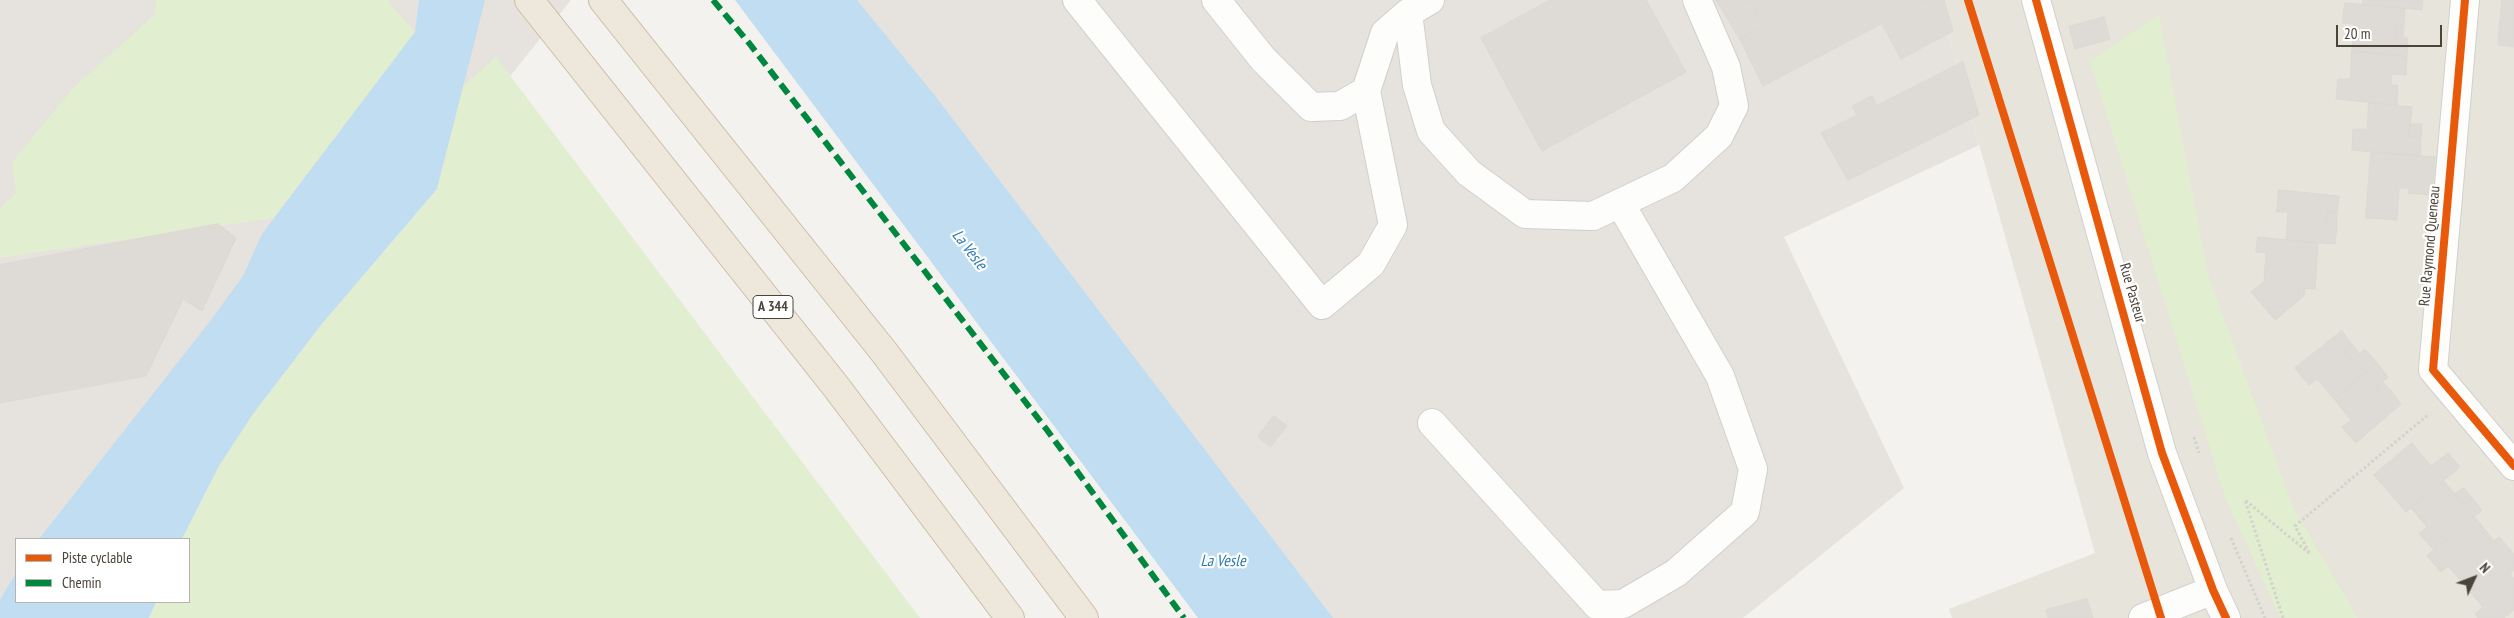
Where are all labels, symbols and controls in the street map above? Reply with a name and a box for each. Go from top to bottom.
scale bar [2339,15,2445,47]
text: 20 m [2344,24,2370,43]
street label: Rue Raymond Queneau [2416,185,2444,307]
water label: La Vesle [948,226,990,274]
street label: Rue Pasteur [2115,261,2149,325]
road number: A 344 [753,296,793,318]
legend [15,538,190,603]
text: Piste cyclable [62,548,132,567]
water label: La Vesle [1200,551,1246,571]
north arrow [2449,553,2499,603]
text: N [2476,559,2494,577]
text: Chemin [62,573,101,592]

